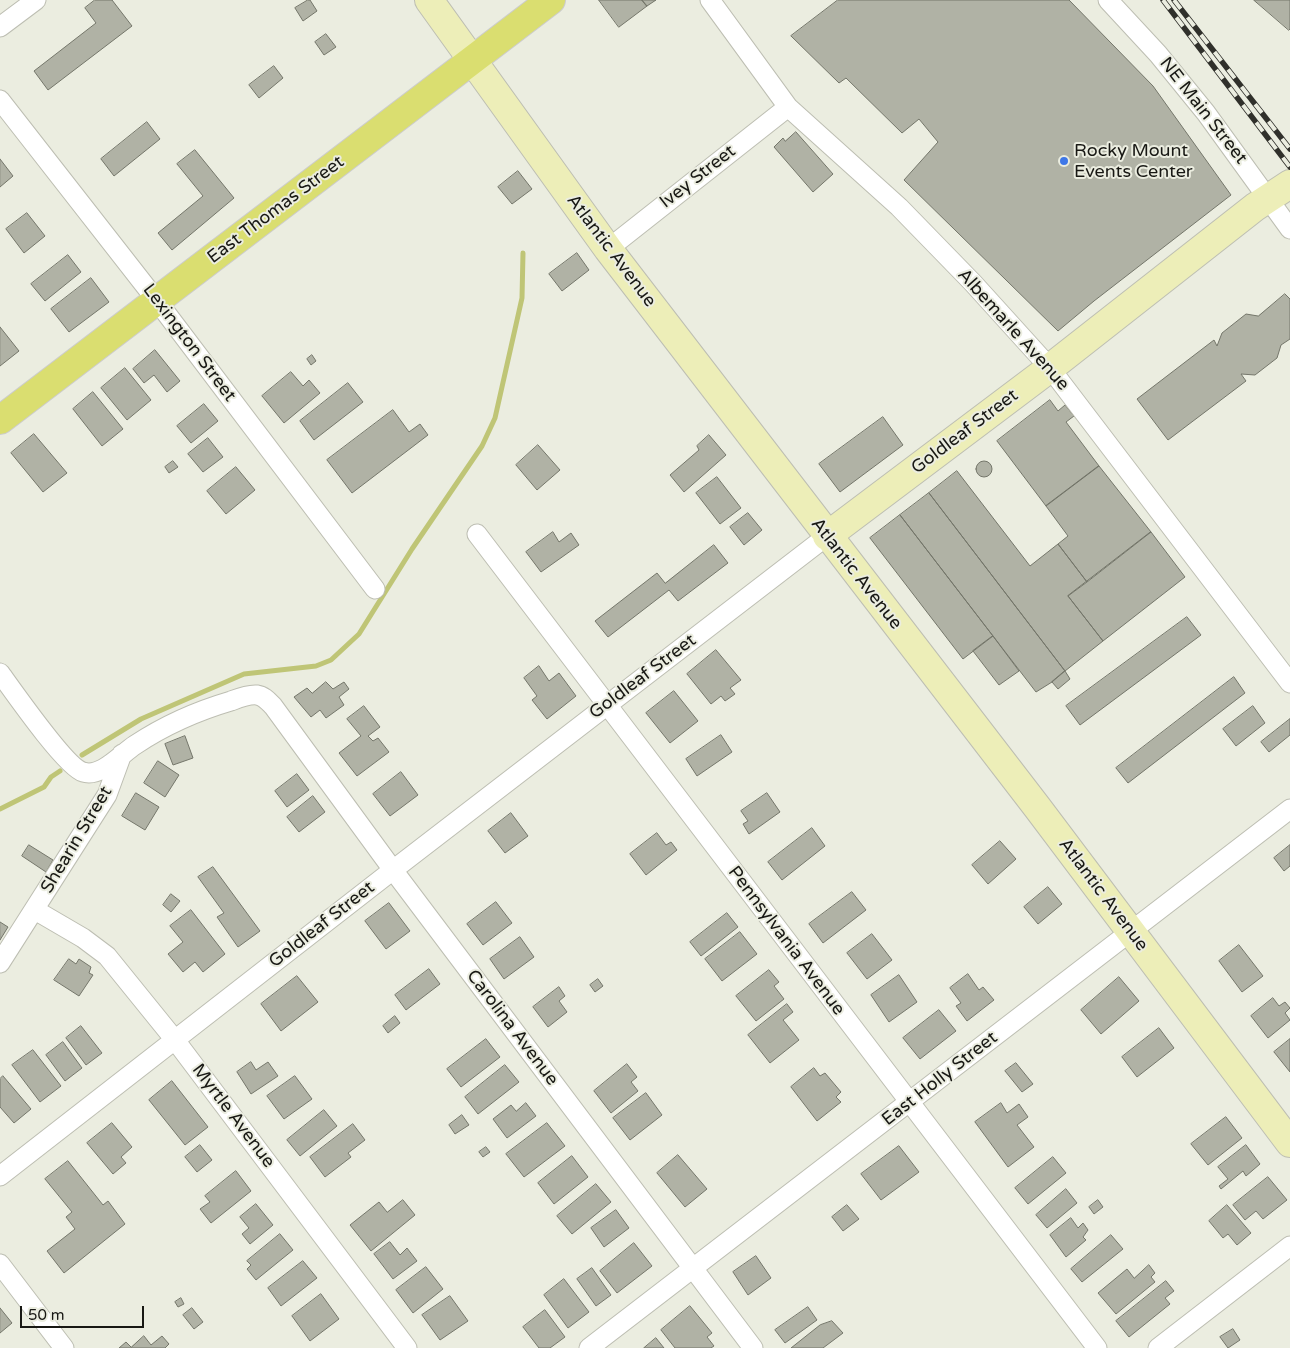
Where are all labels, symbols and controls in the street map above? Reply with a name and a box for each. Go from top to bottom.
street label: NE Main Street [1155,53,1251,169]
place label: Rocky Mount Events Center [1074,140,1193,182]
street label: Ivey Street [656,141,740,213]
street label: East Thomas Street [203,151,349,269]
marker: Rocky Mount Events Center [1058,155,1070,167]
street label: Atlantic Avenue [562,190,660,312]
street label: Albemarle Avenue [953,265,1073,395]
street label: Lexington Street [138,280,240,406]
street label: Goldleaf Street [907,385,1023,479]
street label: Atlantic Avenue [806,514,906,634]
street label: Goldleaf Street [585,630,701,724]
street label: Shearin Street [37,783,117,897]
street label: Atlantic Avenue [1054,834,1152,956]
street label: Pennsylvania Avenue [723,862,849,1020]
street label: Goldleaf Street [265,877,379,973]
street label: Carolina Avenue [461,966,563,1090]
street label: East Holly Street [878,1027,1002,1131]
street label: Myrtle Avenue [187,1060,279,1172]
scale bar [22,1296,146,1328]
text: 50 m [28,1306,65,1324]

